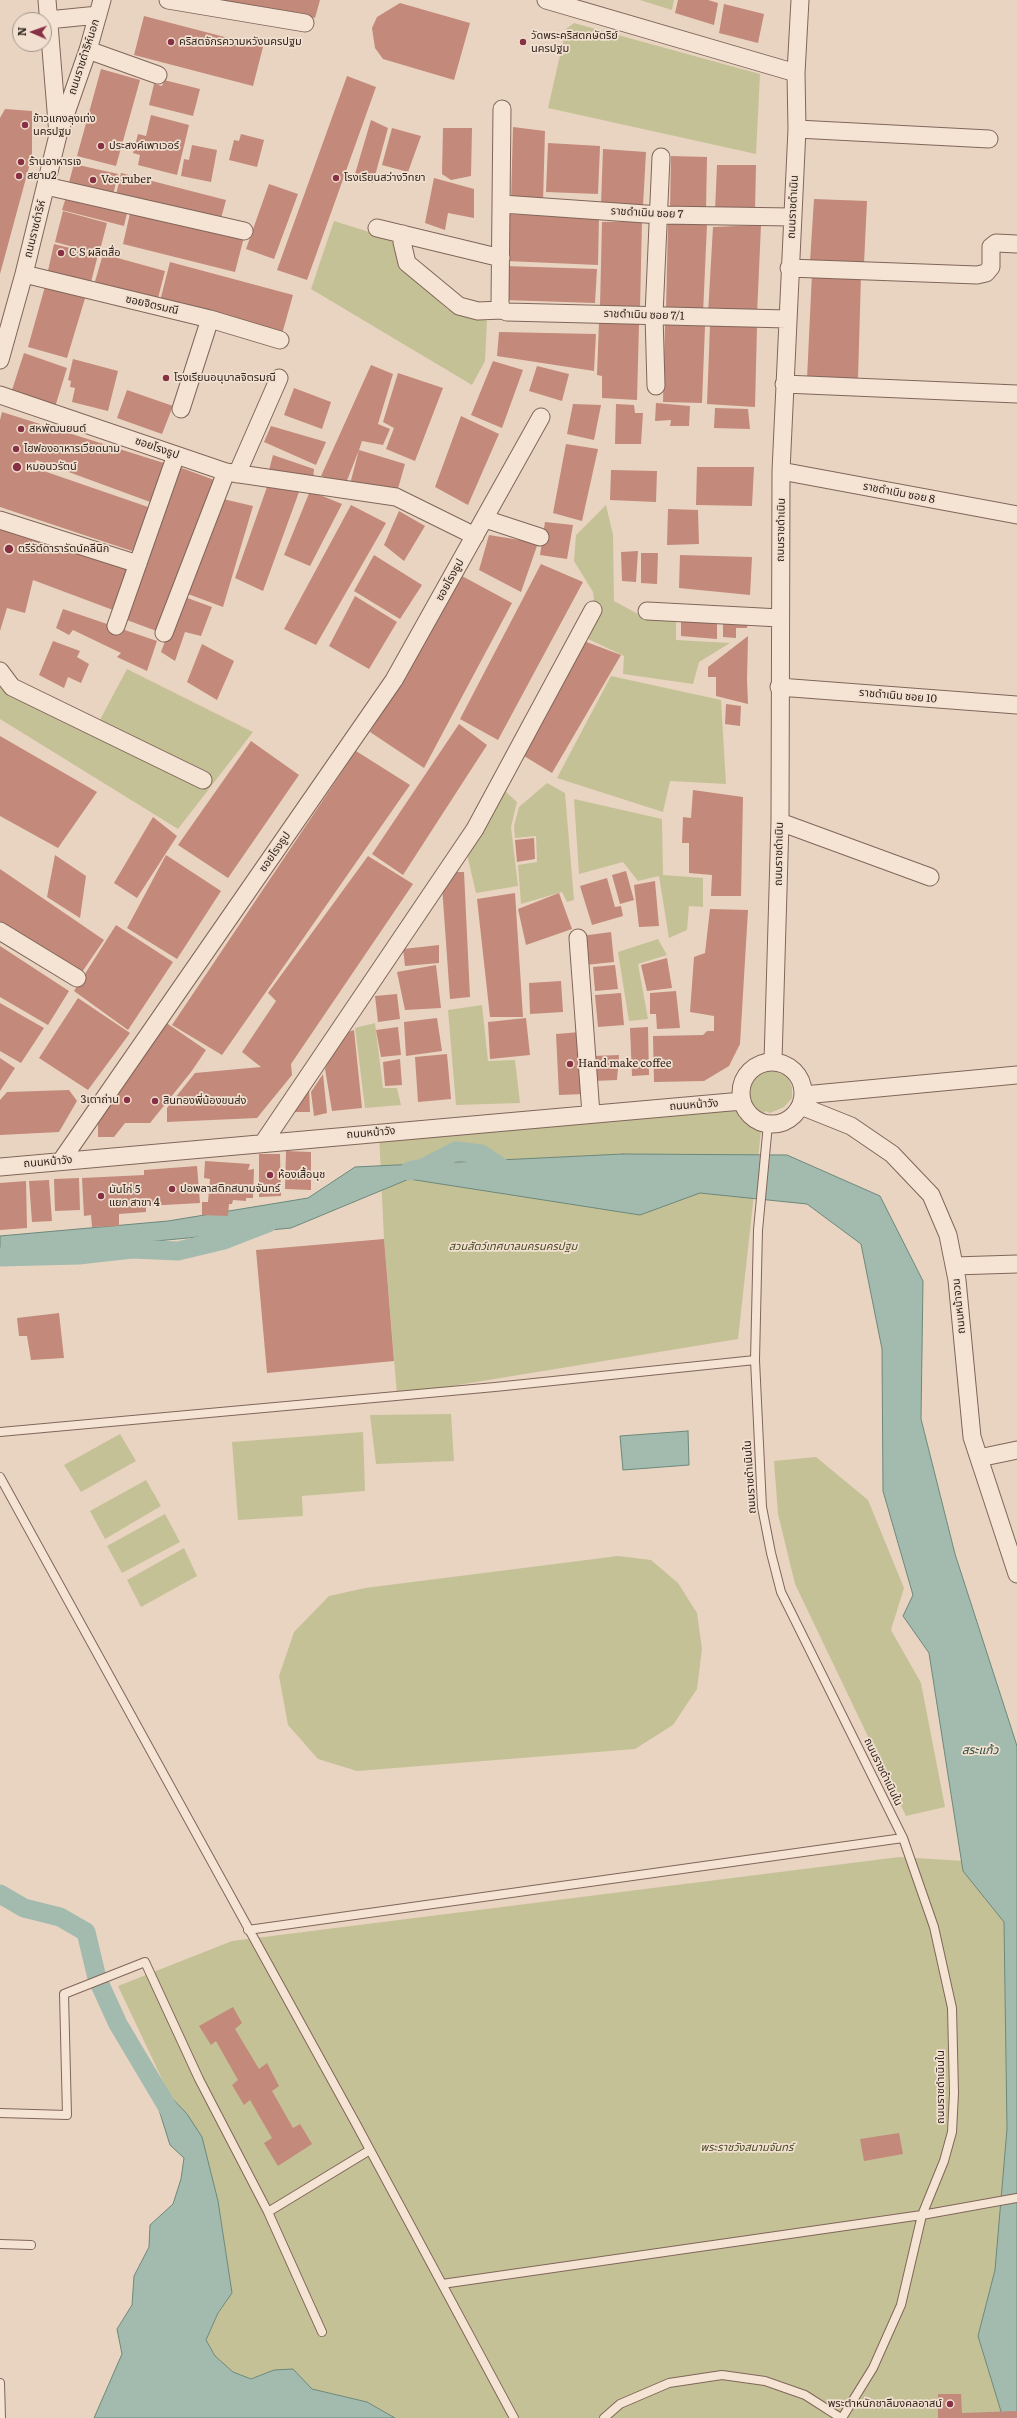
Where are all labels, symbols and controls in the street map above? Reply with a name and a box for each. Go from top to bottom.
north arrow [12,12,52,52]
street label: ถนนราชดำริห์นอก [66,18,102,96]
text: N [13,27,29,37]
place label: วัดพระคริสตกษัตริย์ นครปฐม [531,29,618,55]
place label: คริสตจักรความหวังนครปฐม [179,35,302,49]
marker: คริสตจักรความหวังนครปฐม [166,37,176,47]
marker: วัดพระคริสตกษัตริย์ นครปฐม [518,37,528,47]
place label: ข้าวแกงลุงเท่ง นครปฐม [33,112,96,138]
marker: ข้าวแกงลุงเท่ง นครปฐม [20,120,30,130]
place label: ประสงค์เพาเวอร์ [109,139,179,153]
marker: ประสงค์เพาเวอร์ [96,141,106,151]
place label: ร้านอาหารเจ [29,155,81,169]
marker: ร้านอาหารเจ [16,157,26,167]
place label: สยาม2 [27,169,57,183]
marker: สยาม2 [14,171,24,181]
place label: โรงเรียนสว่างวิทยา [344,171,426,185]
place label: Vee ruber [101,173,151,187]
marker: โรงเรียนสว่างวิทยา [331,173,341,183]
marker: Vee ruber [88,175,98,185]
street label: ถนนราชดำเนิน [785,175,801,239]
street label: ถนนราชดำริห์ [21,199,49,259]
street label: ราชดำเนิน ซอย 7 [610,205,684,221]
place label: C S ผลิตสื่อ [69,246,121,260]
marker: C S ผลิตสื่อ [56,248,66,258]
street label: ซอยจิตรมณี [124,293,180,317]
street label: ราชดำเนิน ซอย 7/1 [603,307,685,323]
place label: โรงเรียนอนุบาลจิตรมณี [174,371,276,385]
marker: โรงเรียนอนุบาลจิตรมณี [161,373,171,383]
place label: สหพัฒนยนต์ [29,422,86,436]
marker: สหพัฒนยนต์ [16,424,26,434]
street label: ซอยโรงธูป [133,434,181,462]
place label: ไฮฟองอาหารเวียดนาม [24,442,120,456]
marker: ไฮฟองอาหารเวียดนาม [11,444,21,454]
place label: หมอนวรัตน์ [26,460,77,474]
marker: หมอนวรัตน์ [11,461,23,473]
street label: ราชดำเนิน ซอย 8 [862,480,936,506]
street label: ถนนราชดำเนิน [774,498,788,562]
place label: ตรีรัต์ดารารัตน์คลีนิก [18,542,109,556]
marker: ตรีรัต์ดารารัตน์คลีนิก [3,543,15,555]
street label: ซอยโรงธูป [433,557,467,603]
street label: ราชดำเนิน ซอย 10 [859,686,937,706]
street label: ถนนราชดำเนิน [772,822,786,886]
street label: ซอยโรงธูป [256,829,294,875]
place label: Hand make coffee [578,1057,671,1071]
marker: Hand make coffee [565,1059,575,1069]
place label: 3เตาถ่าน [81,1093,119,1107]
place label: สินทองพี่น้องขนส่ง [163,1094,247,1108]
marker: 3เตาถ่าน [122,1095,132,1105]
marker: สินทองพี่น้องขนส่ง [150,1096,160,1106]
street label: ถนนหน้าวัง [669,1097,719,1113]
street label: ถนนหน้าวัง [346,1124,396,1142]
street label: ถนนหน้าวัง [23,1153,73,1171]
place label: ห้องเสื้อนุช [278,1168,325,1182]
marker: ห้องเสื้อนุช [265,1170,275,1180]
place label: ปอพลาสติกสนามจันทร์ [180,1182,280,1196]
place label: มันไก่ 5 แยก สาขา 4 [109,1183,160,1209]
marker: ปอพลาสติกสนามจันทร์ [167,1184,177,1194]
marker: มันไก่ 5 แยก สาขา 4 [96,1191,106,1201]
park label: สวนสัตว์เทศบาลนครนครปฐม [449,1240,577,1254]
street label: ถนนหน้าจวน [950,1278,968,1334]
street label: ถนนราชดำเนินใน [741,1440,759,1514]
street label: ถนนราชดำเนินใน [861,1736,905,1808]
water label: สระแก้ว [962,1743,998,1757]
street label: ถนนราชดำเนินใน [934,2050,948,2124]
park label: พระราชวังสนามจันทร์ [701,2141,793,2155]
place label: พระตำหนักชาลีมงคลอาสน์ [828,2397,942,2411]
marker: พระตำหนักชาลีมงคลอาสน์ [945,2399,955,2409]

